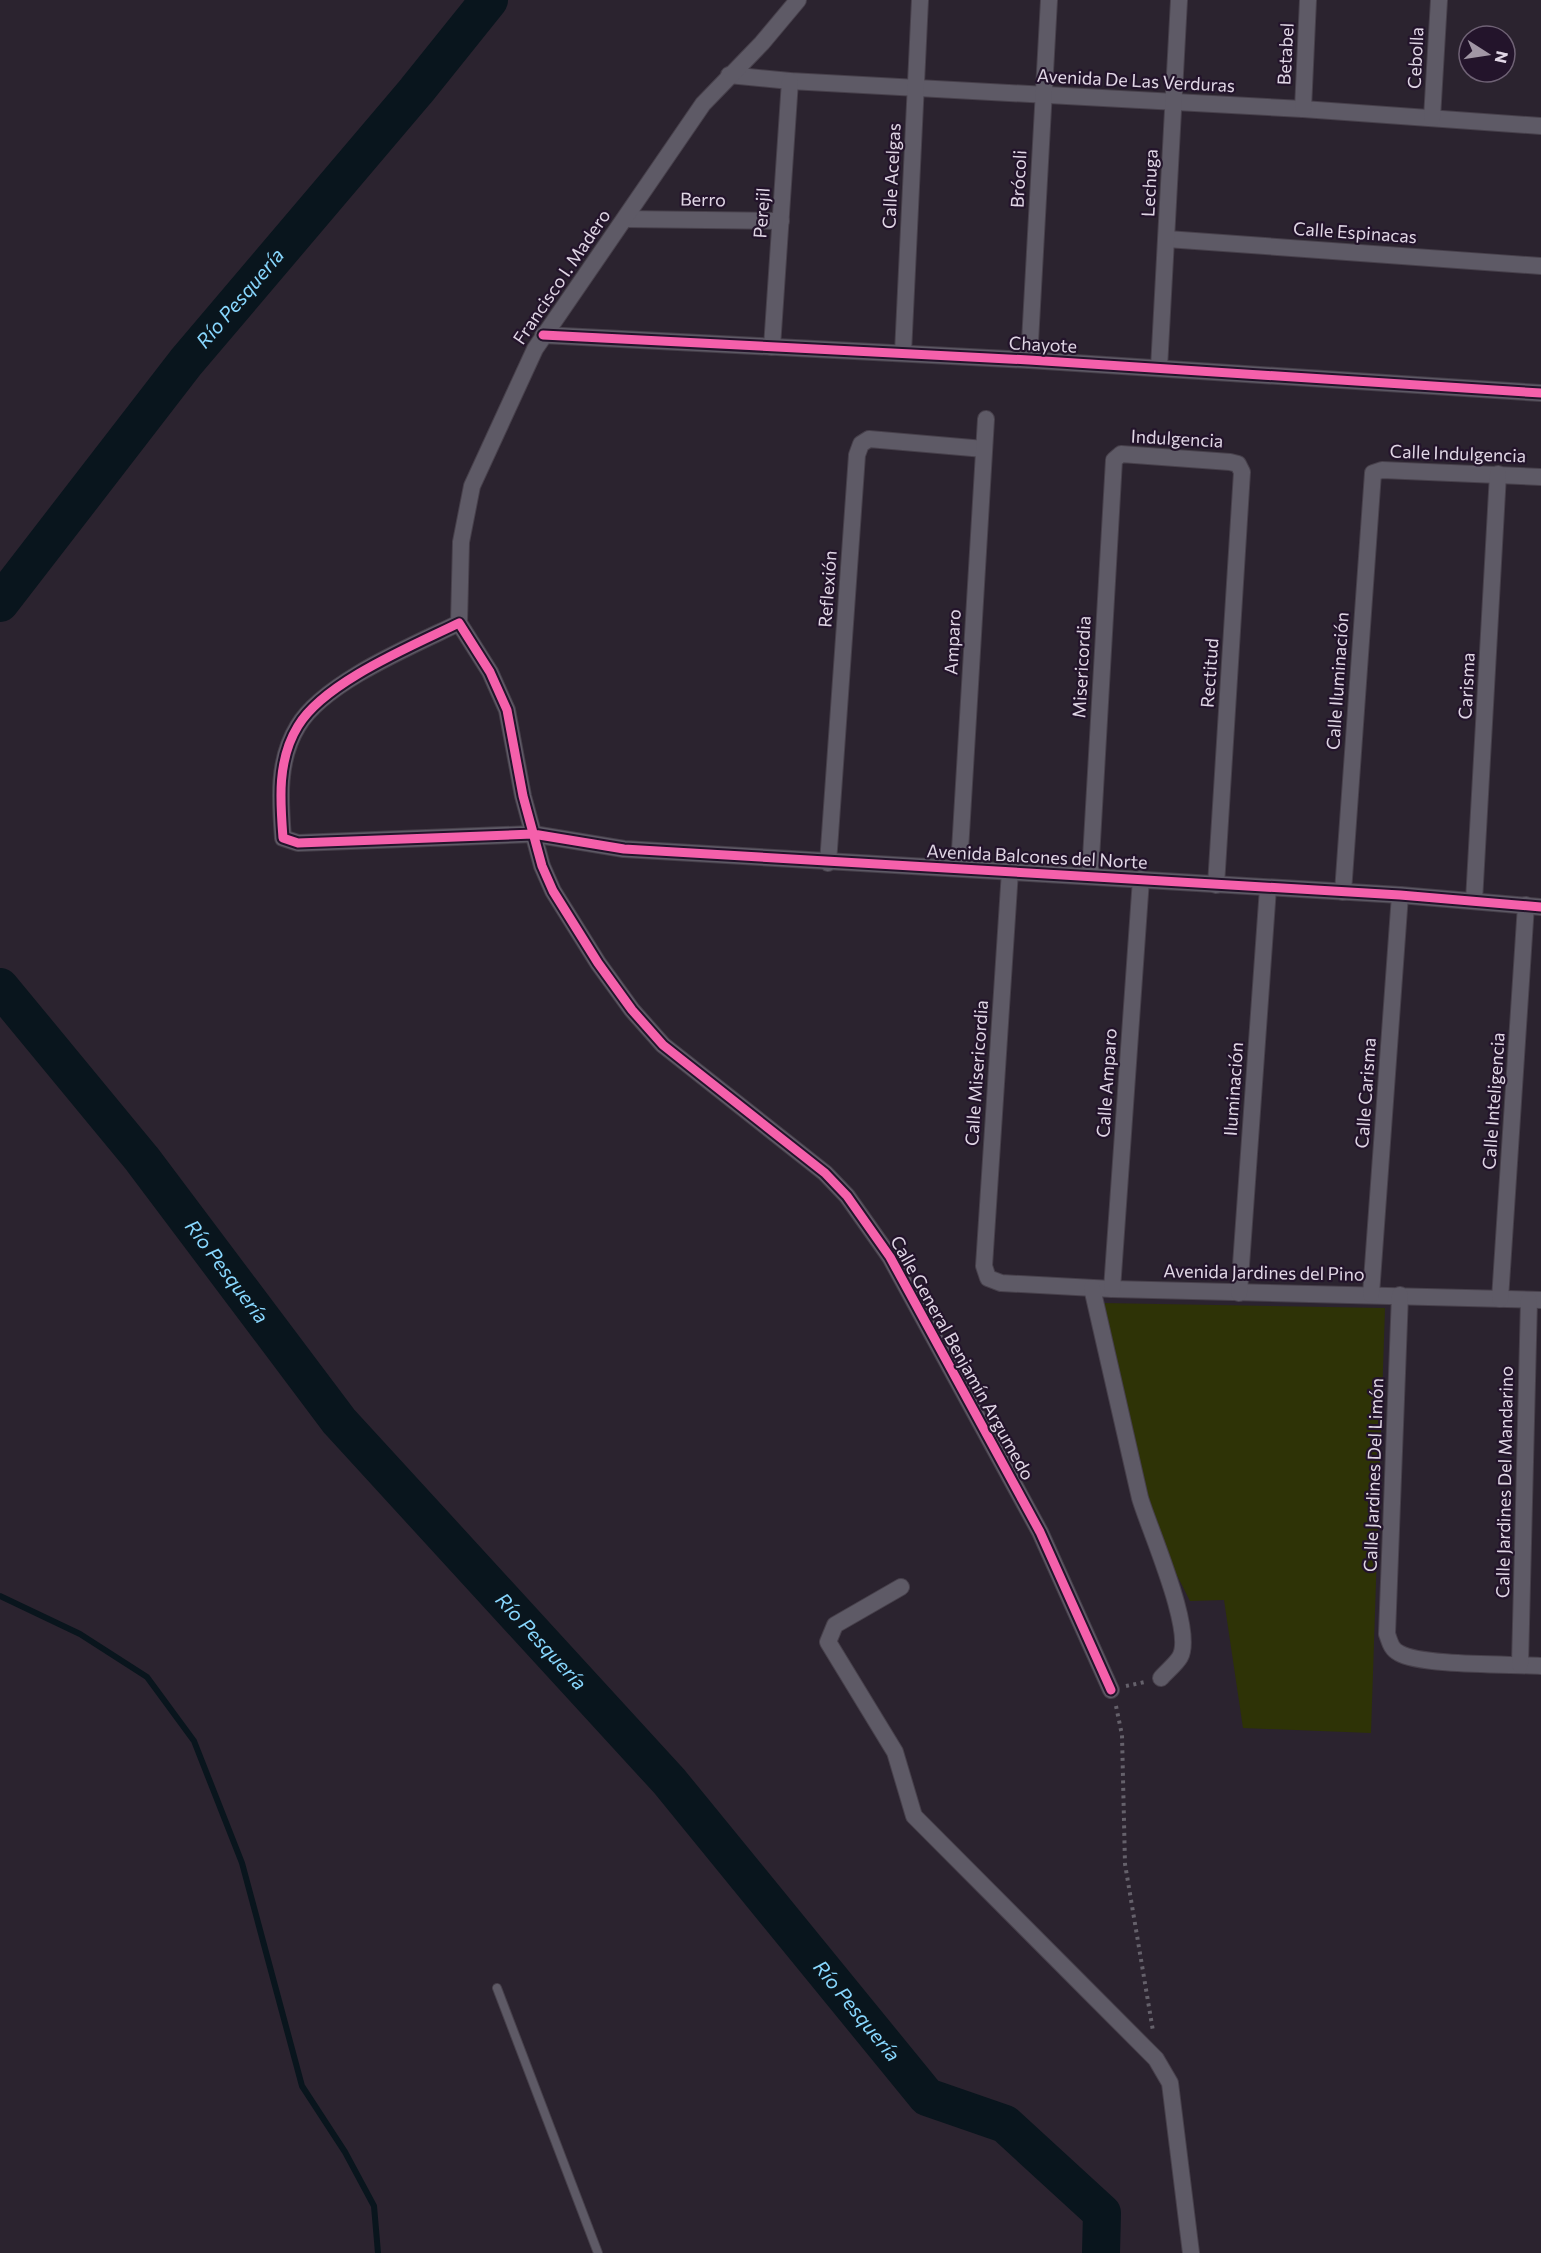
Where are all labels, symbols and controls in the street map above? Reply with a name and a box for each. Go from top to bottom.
street label: Betabel [1272,22,1298,86]
north arrow [1457,24,1517,84]
street label: Cebolla [1402,27,1428,89]
text: N [1492,49,1513,65]
street label: Avenida De Las Verduras [1036,64,1236,96]
street label: Calle Acelgas [877,122,905,229]
street label: Lechuga [1136,148,1162,218]
street label: Brócoli [1005,149,1031,209]
street label: Perejil [748,187,774,239]
street label: Berro [680,188,726,210]
street label: Francisco I. Madero [508,205,615,348]
street label: Calle Espinacas [1292,217,1418,247]
water label: Río Pesquería [190,243,288,352]
street label: Chayote [1008,331,1078,357]
street label: Indulgencia [1130,425,1224,451]
street label: Calle Indulgencia [1389,440,1527,466]
street label: Reflexión [813,550,841,628]
street label: Amparo [939,609,965,675]
street label: Calle Iluminación [1321,611,1353,751]
street label: Misericordia [1067,615,1095,719]
street label: Rectitud [1196,637,1222,708]
street label: Carisma [1453,652,1479,720]
street label: Avenida Balcones del Norte [926,839,1148,873]
street label: Calle Misericordia [960,999,992,1147]
street label: Calle Amparo [1091,1027,1121,1138]
street label: Calle Inteligencia [1477,1032,1509,1170]
street label: Calle Carisma [1350,1037,1380,1149]
street label: Iluminación [1219,1041,1247,1137]
water label: Río Pesquería [181,1215,274,1328]
street label: Calle General Benjamín Argumedo [886,1231,1039,1484]
street label: Avenida Jardines del Pino [1163,1259,1365,1285]
street label: Calle Jardines Del Mandarino [1491,1366,1517,1598]
street label: Calle Jardines Del Limón [1359,1377,1387,1572]
water label: Río Pesquería [491,1587,592,1694]
water label: Río Pesquería [809,1955,906,2066]

